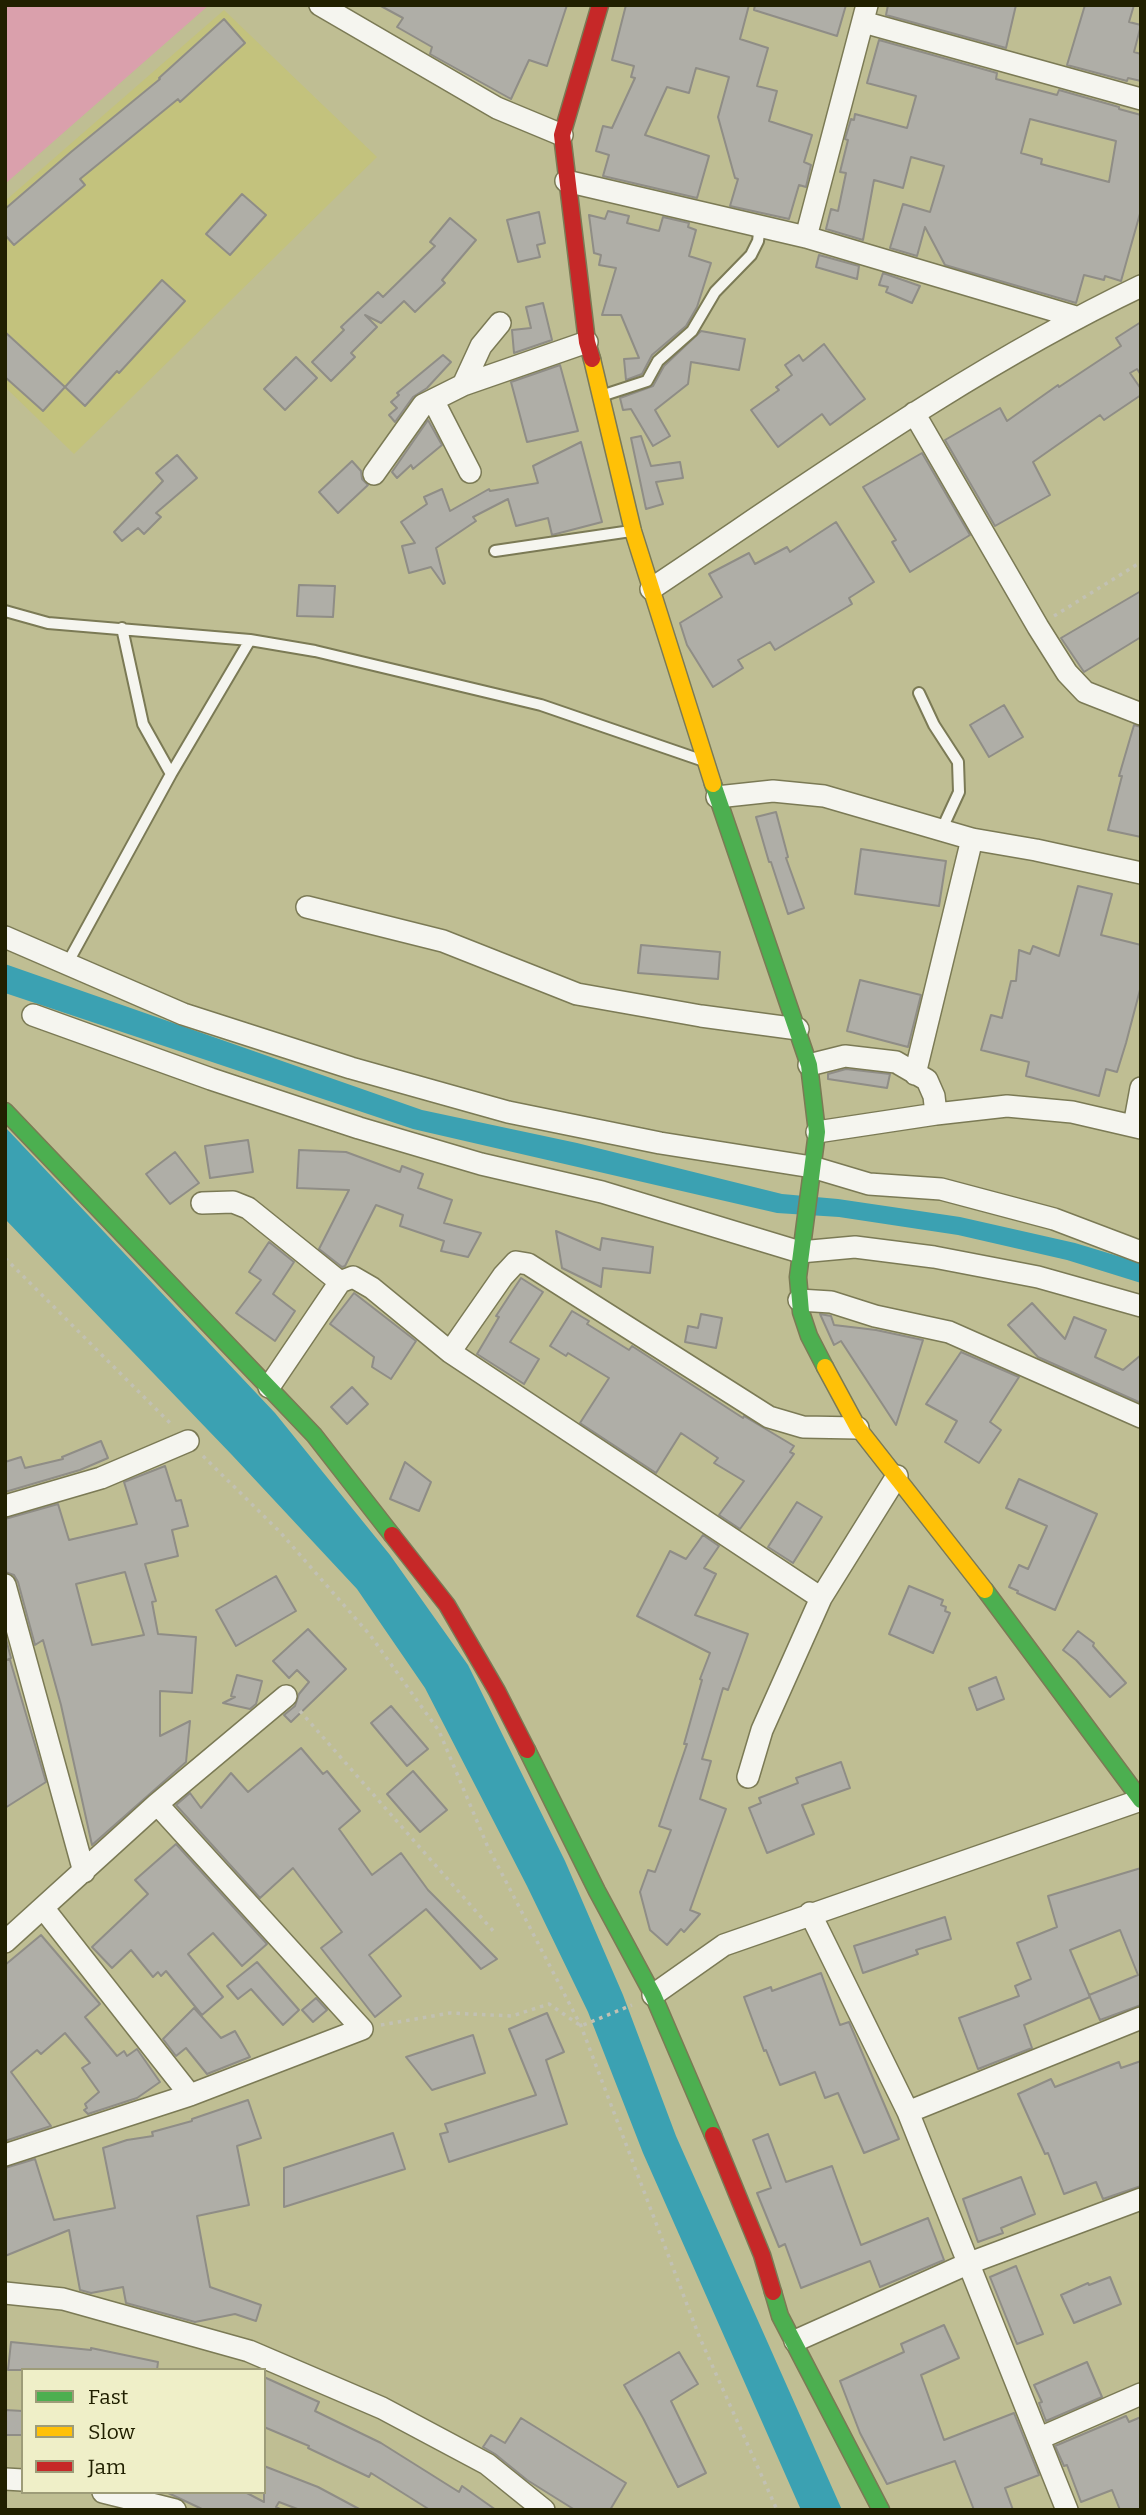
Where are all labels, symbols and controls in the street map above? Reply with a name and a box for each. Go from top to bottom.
legend [21,2368,266,2494]
text: Fast [88,2384,128,2410]
text: Slow [88,2419,135,2445]
text: Jam [88,2454,126,2480]

